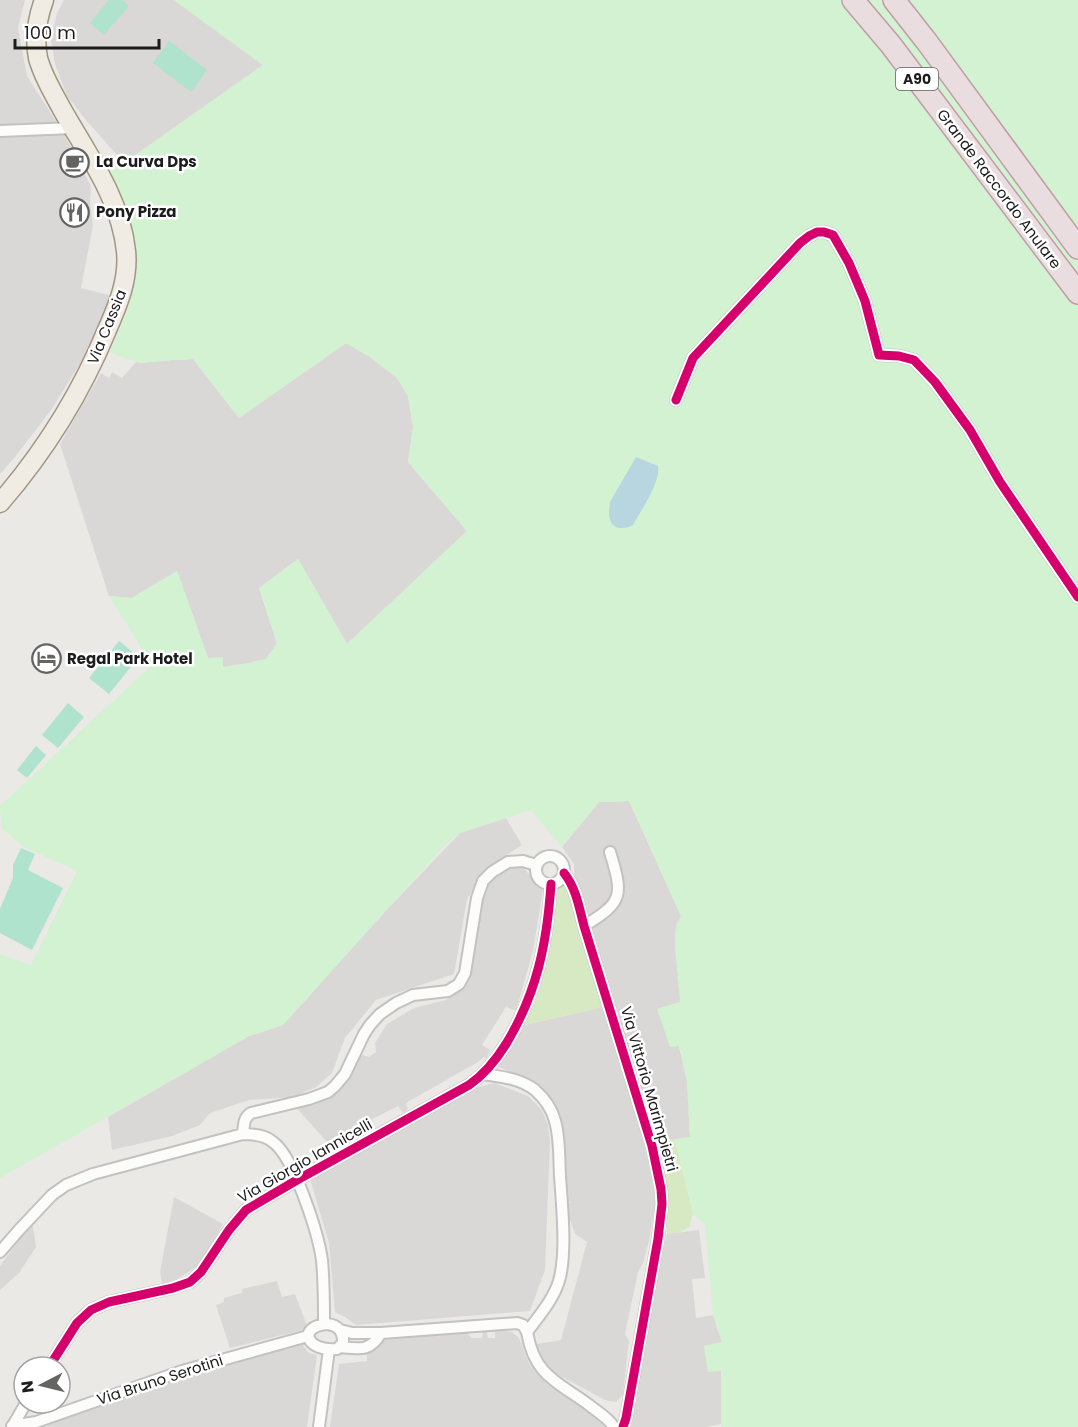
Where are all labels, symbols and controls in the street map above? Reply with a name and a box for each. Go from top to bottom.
scale bar [15,12,159,50]
text: 100 m [24,20,76,45]
road number: A90 [896,68,938,90]
street label: Grande Raccordo Anulare [932,105,1066,273]
cafe icon: La Curva Dps [59,146,91,178]
place label: La Curva Dps [96,151,197,172]
restaurant icon: Pony Pizza [59,196,91,228]
place label: Pony Pizza [96,201,177,222]
street label: Via Cassia [82,286,131,367]
hotel icon: Regal Park Hotel [30,643,62,675]
place label: Regal Park Hotel [67,648,193,669]
street label: Via Vittorio Marimpietri [616,1004,683,1174]
street label: Via Giorgio Iannicelli [234,1113,376,1208]
street label: Via Bruno Serotini [94,1349,226,1410]
north arrow [12,1355,72,1415]
text: N [15,1379,40,1394]

